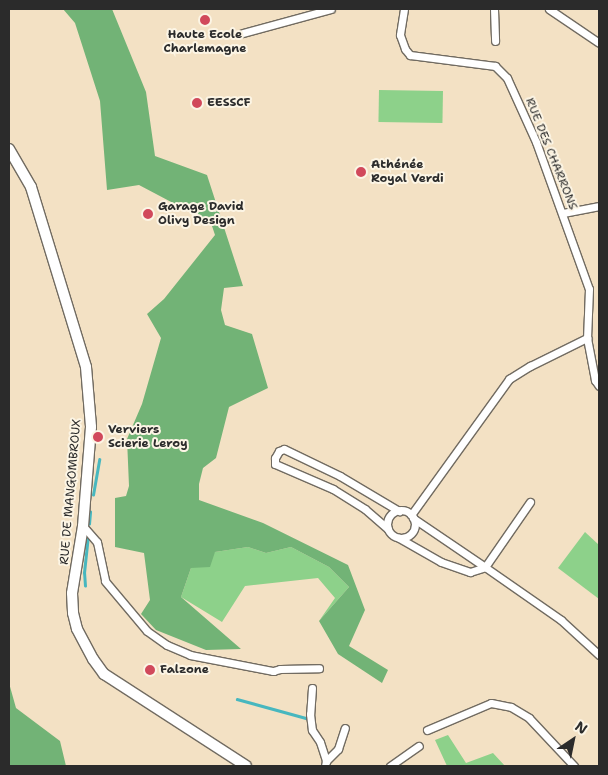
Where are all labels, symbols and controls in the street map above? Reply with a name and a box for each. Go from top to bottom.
marker: Haute Ecole Charlemagne [199,14,211,26]
place label: Haute Ecole Charlemagne [163,28,247,56]
place label: EESSCF [207,96,251,110]
street label: RUE DES CHARRONS [522,96,580,212]
marker: EESSCF [191,97,203,109]
place label: Athénée Royal Verdi [371,158,444,186]
marker: Athénée Royal Verdi [355,166,367,178]
place label: Garage David Olivy Design [158,200,244,228]
marker: Garage David Olivy Design [142,208,154,220]
street label: RUE DE MANGOMBROUX [57,419,85,565]
place label: Verviers Scierie Leroy [108,423,187,451]
marker: Verviers Scierie Leroy [92,431,104,443]
place label: Falzone [160,663,209,677]
marker: Falzone [144,664,156,676]
north arrow [548,715,598,765]
text: N [572,717,591,738]

